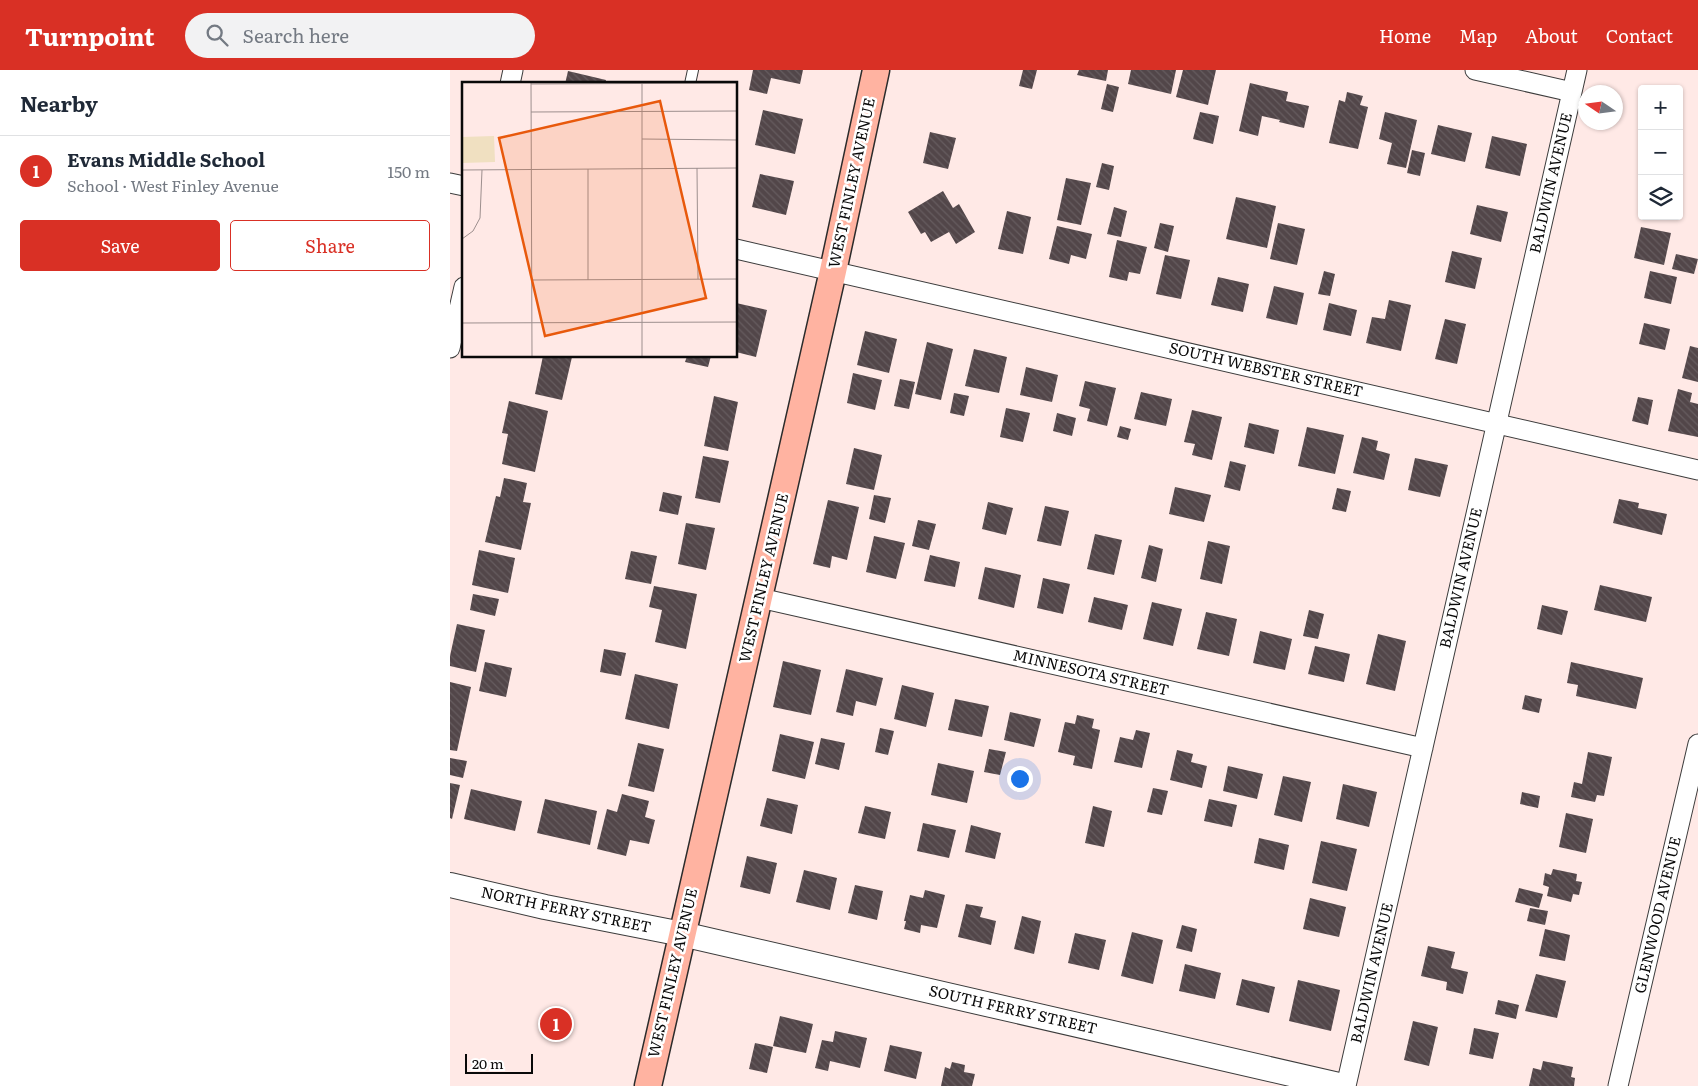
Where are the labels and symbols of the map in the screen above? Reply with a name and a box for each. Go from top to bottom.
inset map [462,82,738,358]
north arrow [1578,85,1623,130]
street label: WEST FINLEY AVENUE [821,96,880,270]
street label: BALDWIN AVENUE [1522,110,1577,255]
street label: SOUTH WEBSTER STREET [1167,335,1366,402]
street label: WEST FINLEY AVENUE [732,491,793,665]
street label: BALDWIN AVENUE [1432,505,1487,650]
street label: MINNESOTA STREET [1011,642,1172,701]
your location [1007,766,1033,792]
street label: GLENWOOD AVENUE [1627,834,1686,995]
street label: NORTH FERRY STREET [479,879,653,938]
street label: WEST FINLEY AVENUE [641,886,702,1060]
street label: BALDWIN AVENUE [1343,900,1398,1045]
street label: SOUTH FERRY STREET [927,978,1100,1039]
pin: 1 [540,1005,572,1043]
scale bar [465,1051,532,1074]

